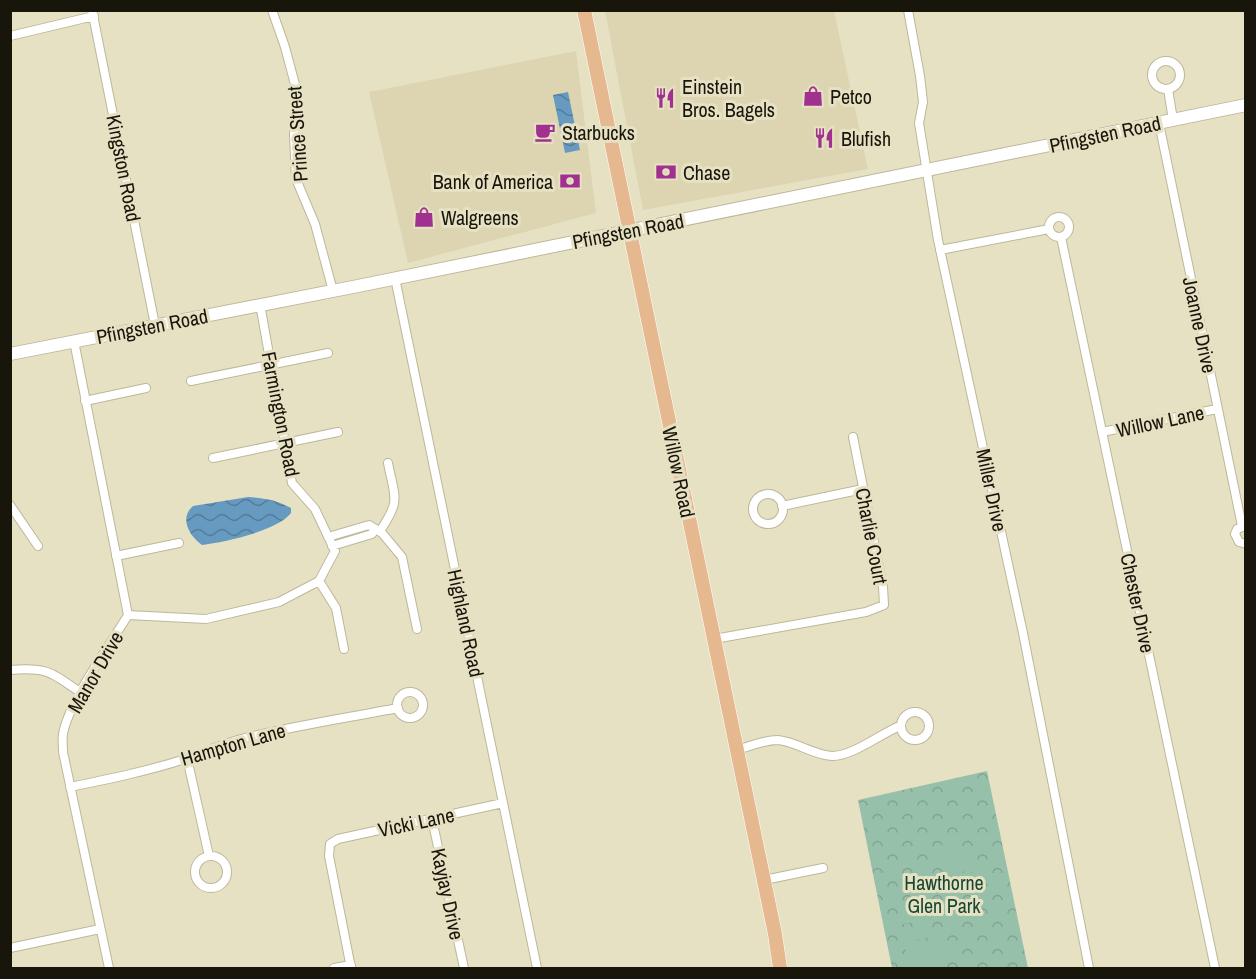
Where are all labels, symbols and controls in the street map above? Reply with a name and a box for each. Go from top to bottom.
place label: Einstein Bros. Bagels [682,73,775,123]
place label: Petco [830,83,872,110]
shop icon: Petco [801,84,825,108]
street label: Prince Street [280,85,314,183]
restaurant icon: Einstein Bros. Bagels [653,86,677,110]
street label: Pfingsten Road [1047,109,1163,159]
street label: Kingston Road [100,112,148,224]
place label: Starbucks [562,119,635,146]
cafe icon: Starbucks [533,120,557,144]
place label: Blufish [841,125,891,152]
restaurant icon: Blufish [812,126,836,150]
place label: Chase [683,159,730,186]
bank icon: Chase [654,160,678,184]
place label: Bank of America [433,168,553,195]
bank icon: Bank of America [558,169,582,193]
place label: Walgreens [441,204,519,231]
shop icon: Walgreens [412,205,436,229]
street label: Pfingsten Road [570,207,686,255]
street label: Joanne Drive [1177,274,1223,376]
street label: Pfingsten Road [94,302,210,350]
street label: Farmington Road [256,349,306,479]
street label: Willow Lane [1114,399,1206,443]
street label: Willow Road [656,424,702,520]
street label: Miller Drive [970,446,1014,534]
street label: Charlie Court [849,486,895,587]
street label: Chester Drive [1114,551,1162,655]
street label: Highland Road [441,567,491,679]
street label: Manor Drive [61,626,129,718]
street label: Hampton Lane [178,716,288,772]
street label: Vicki Lane [375,801,457,843]
street label: Kayjay Drive [425,846,471,942]
park label: Hawthorne Glen Park [904,869,984,919]

